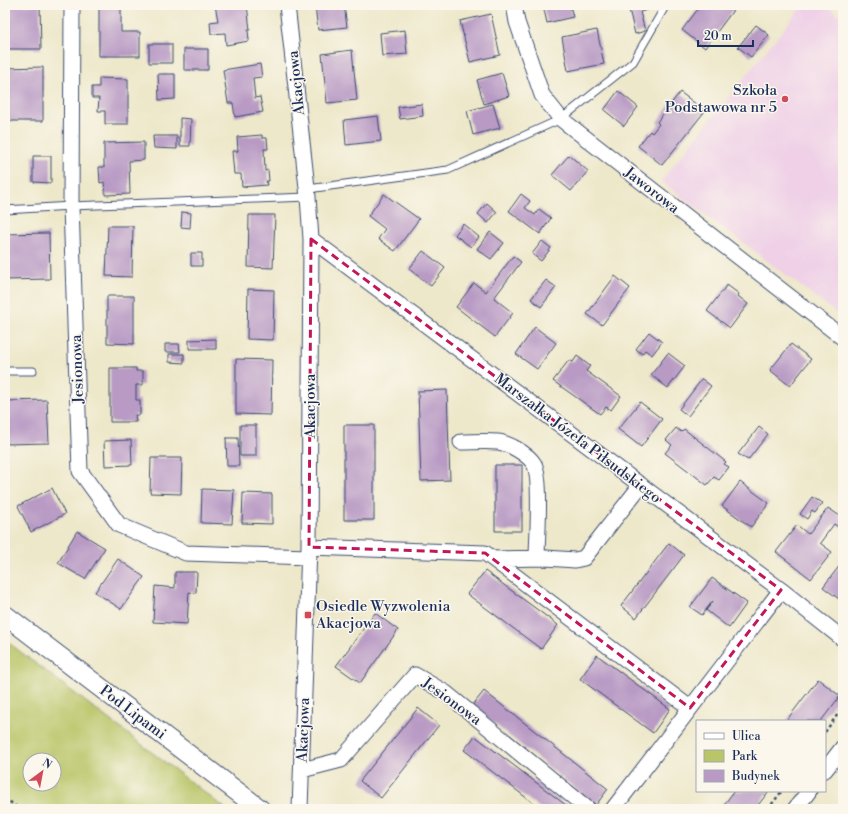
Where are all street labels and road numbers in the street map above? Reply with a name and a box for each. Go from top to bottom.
street label: Akacjowa [284,49,309,117]
street label: Jaworowa [619,162,683,218]
street label: Jesionowa [67,334,88,405]
street label: Marszałka Józefa Piłsudskiego [490,369,665,507]
street label: Akacjowa [301,373,320,439]
street label: Jesionowa [417,673,486,730]
street label: Pod Lipami [96,681,170,744]
street label: Akacjowa [293,697,314,764]

